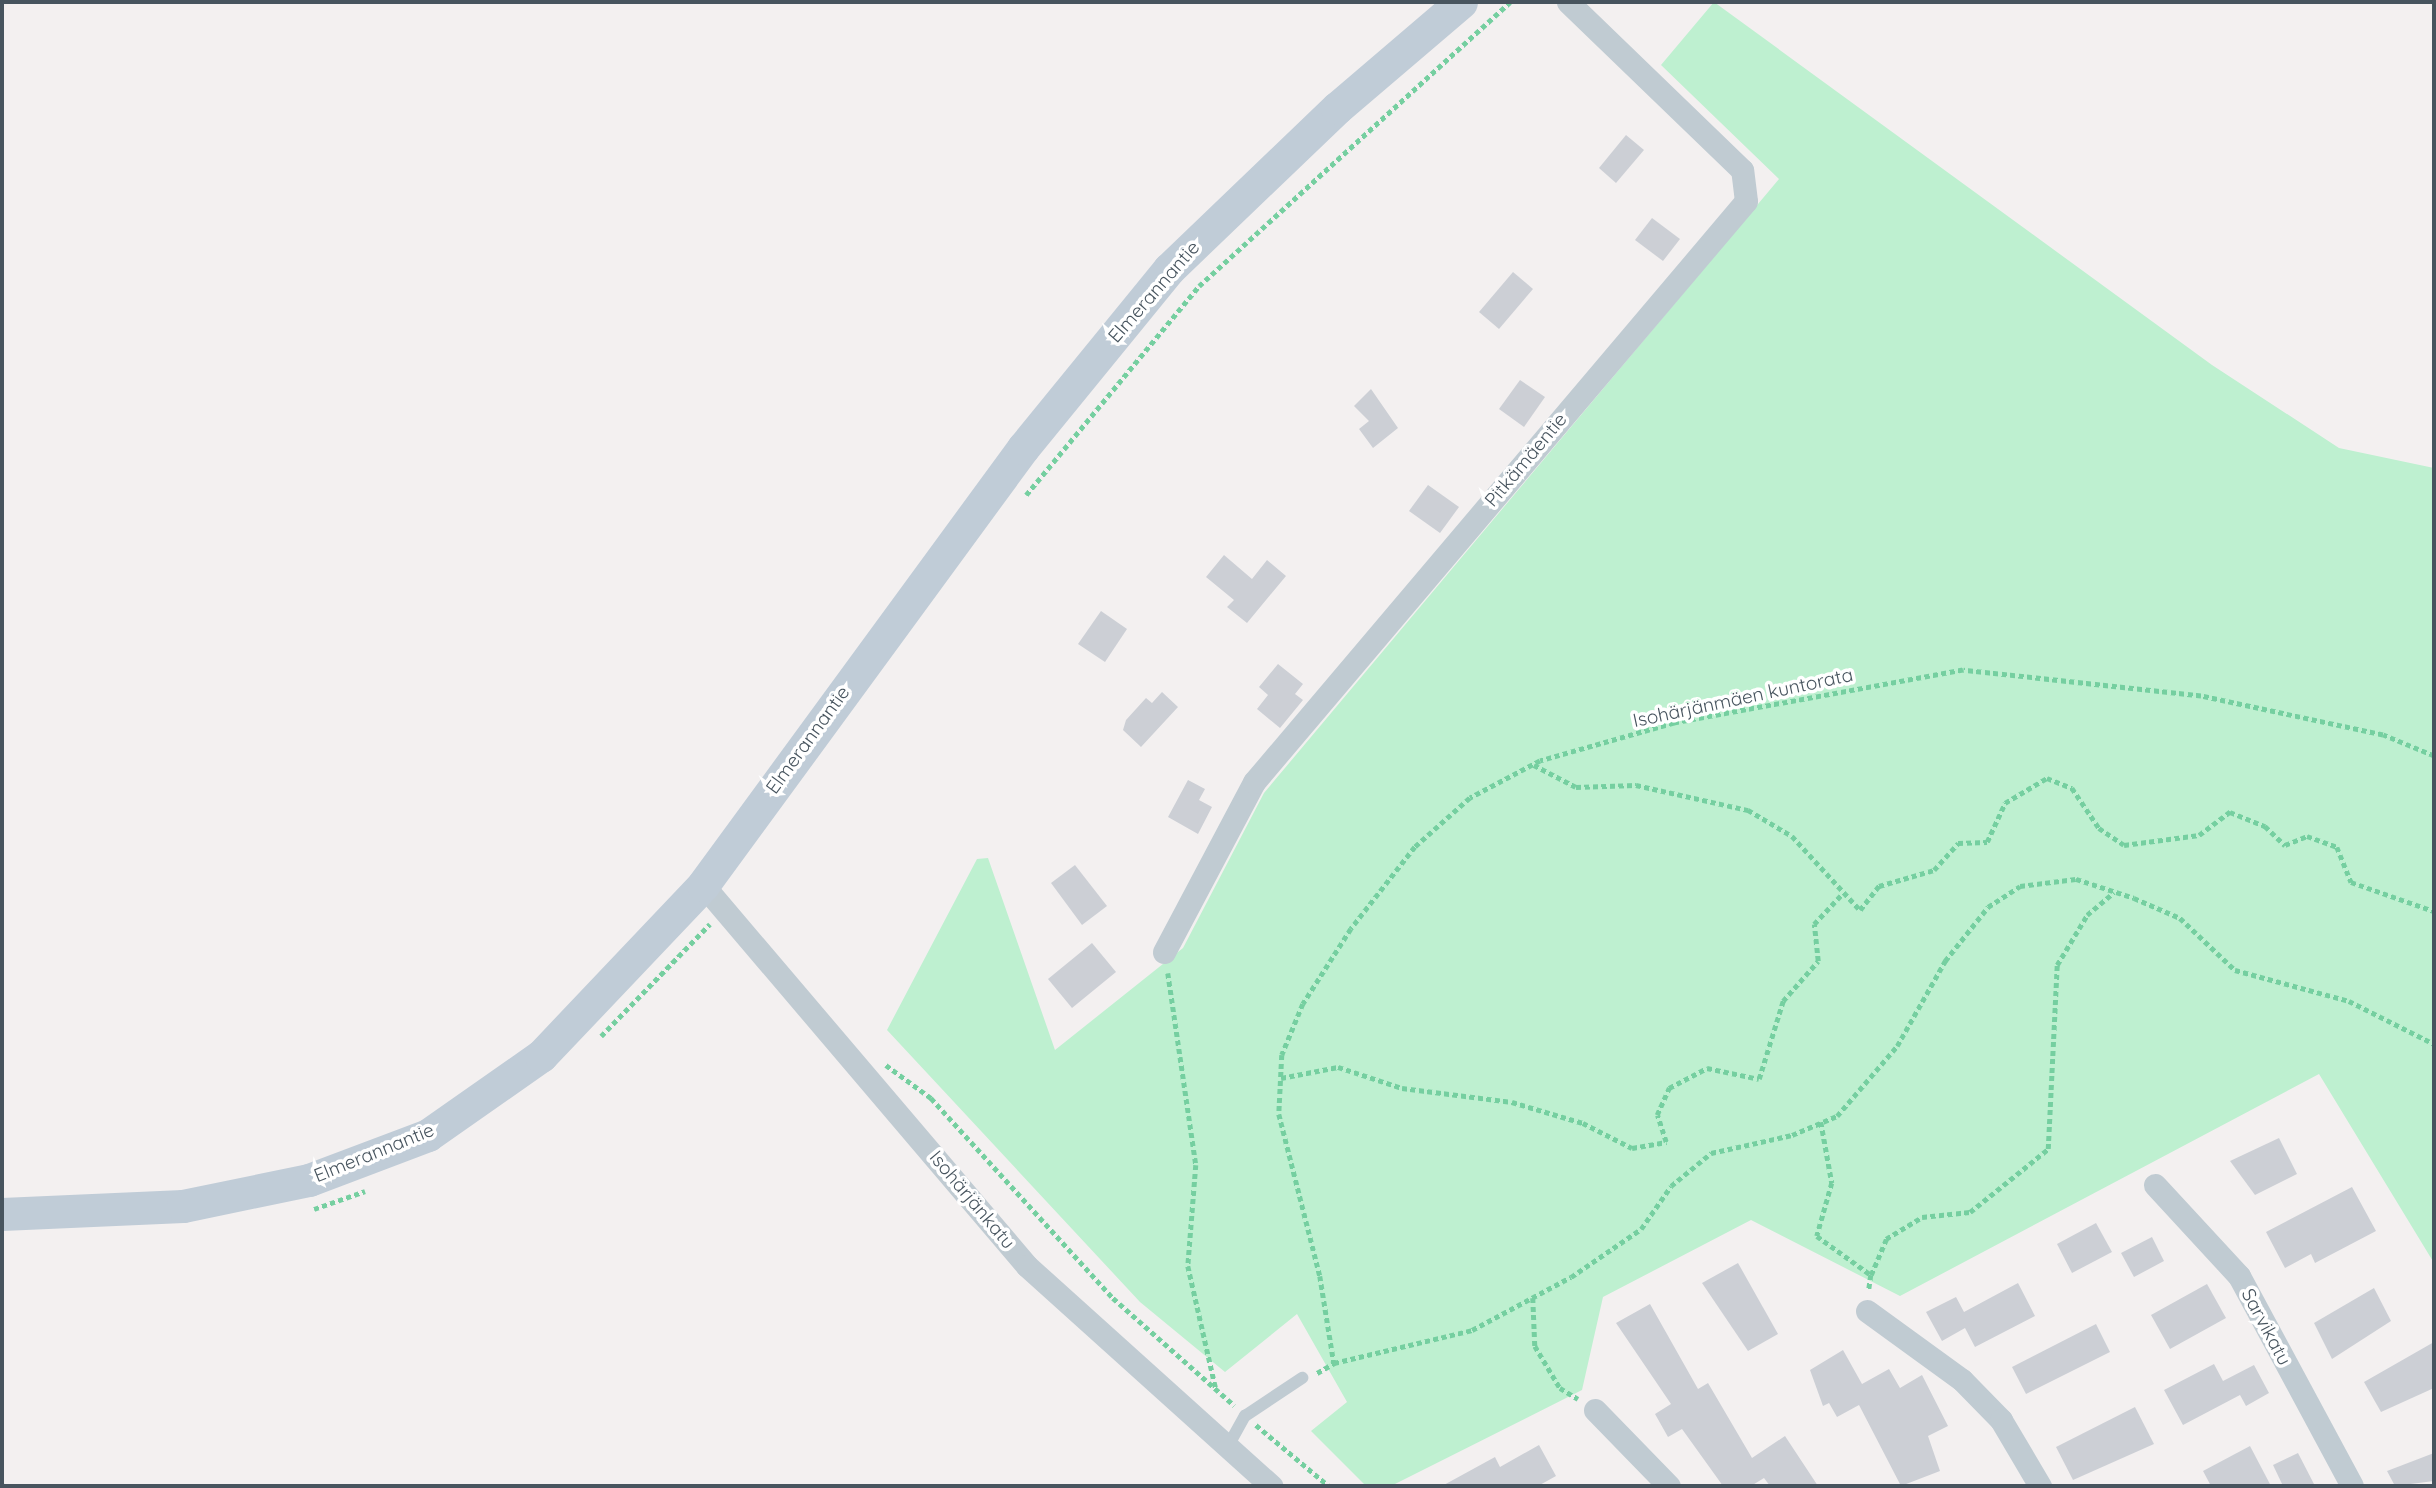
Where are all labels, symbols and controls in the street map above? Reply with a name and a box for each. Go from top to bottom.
street label: Elmerannantie [1104,236,1204,348]
street label: Pitkämäentie [1480,409,1572,511]
street label: Isohärjänmäen kuntorata [1631,664,1855,732]
street label: Elmerannantie [761,682,855,798]
street label: Elmerannantie [311,1119,437,1187]
street label: Isohärjänkatu [924,1146,1020,1254]
street label: Sarvikatu [2236,1285,2296,1369]

